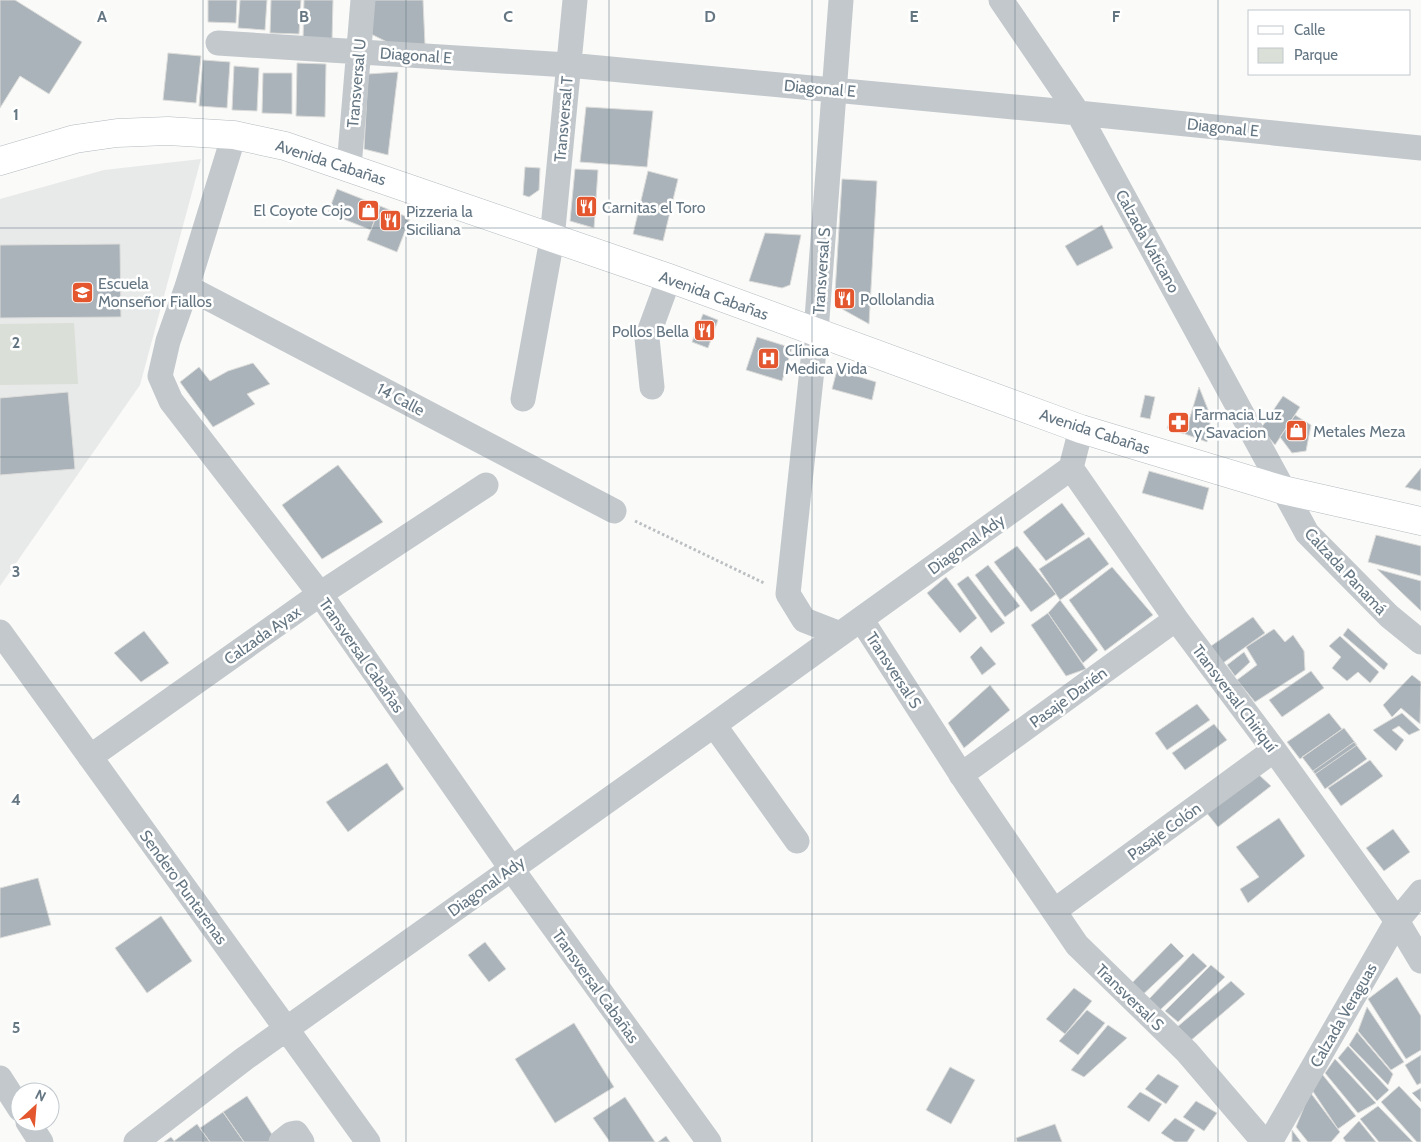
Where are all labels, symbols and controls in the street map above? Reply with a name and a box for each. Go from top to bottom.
text: A [97,7,107,26]
text: B [299,7,309,26]
text: C [503,7,513,26]
text: D [704,7,716,26]
text: E [909,7,919,26]
text: F [1112,7,1121,26]
legend [1248,10,1411,75]
text: Calle [1294,21,1325,39]
street label: Transversal U [343,38,370,128]
street label: Diagonal E [379,44,453,68]
text: Parque [1294,46,1338,64]
street label: Transversal T [550,75,577,163]
street label: Diagonal E [783,76,857,101]
text: 1 [13,105,19,124]
street label: Diagonal E [1186,114,1260,141]
street label: Avenida Cabañas [273,136,389,189]
street label: Calzada Vaticano [1111,186,1184,296]
restaurant icon: Carnitas el Toro [574,195,598,219]
shop icon: El Coyote Cojo [356,198,380,222]
place label: Carnitas el Toro [602,198,706,217]
place label: El Coyote Cojo [253,201,352,220]
place label: Pizzeria la Siciliana [406,202,473,239]
restaurant icon: Pizzeria la Siciliana [378,208,402,232]
street label: Transversal S [809,227,834,315]
street label: Avenida Cabañas [657,267,771,324]
place label: Escuela Monseñor Fiallos [98,274,212,311]
school or university icon: Escuela Monseñor Fiallos [70,280,94,304]
restaurant icon: Pollolandia [832,287,856,311]
place label: Pollolandia [860,290,935,309]
restaurant icon: Pollos Bella [693,319,717,343]
place label: Pollos Bella [612,322,689,341]
text: 2 [12,333,20,352]
place label: Clínica Medica Vida [785,341,868,378]
hospital icon: Clínica Medica Vida [757,347,781,371]
street label: 14 Calle [374,379,428,420]
street label: Avenida Cabañas [1037,405,1153,458]
place label: Farmacia Luz y Savacion [1194,405,1282,442]
pharmacy icon: Farmacia Luz y Savacion [1166,411,1190,435]
shop icon: Metales Meza [1285,419,1309,443]
place label: Metales Meza [1313,422,1406,441]
street label: Diagonal Ady [924,510,1008,579]
street label: Calzada Panamá [1301,524,1391,619]
text: 3 [12,562,20,581]
street label: Transversal Cabañas [315,594,408,716]
street label: Calzada Ayax [220,602,305,669]
street label: Transversal S [862,628,925,712]
street label: Transversal Chiriquí [1188,641,1281,756]
street label: Pasaje Darién [1026,663,1111,732]
text: 4 [11,790,21,809]
street label: Pasaje Colón [1124,798,1205,864]
street label: Sendero Puntarenas [136,827,232,948]
street label: Diagonal Ady [444,852,528,921]
street label: Transversal Cabañas [548,926,643,1047]
street label: Transversal S [1092,960,1168,1035]
street label: Calzada Veraguas [1306,960,1381,1071]
text: 5 [12,1018,20,1037]
north arrow [10,1082,60,1132]
text: N [32,1085,49,1106]

